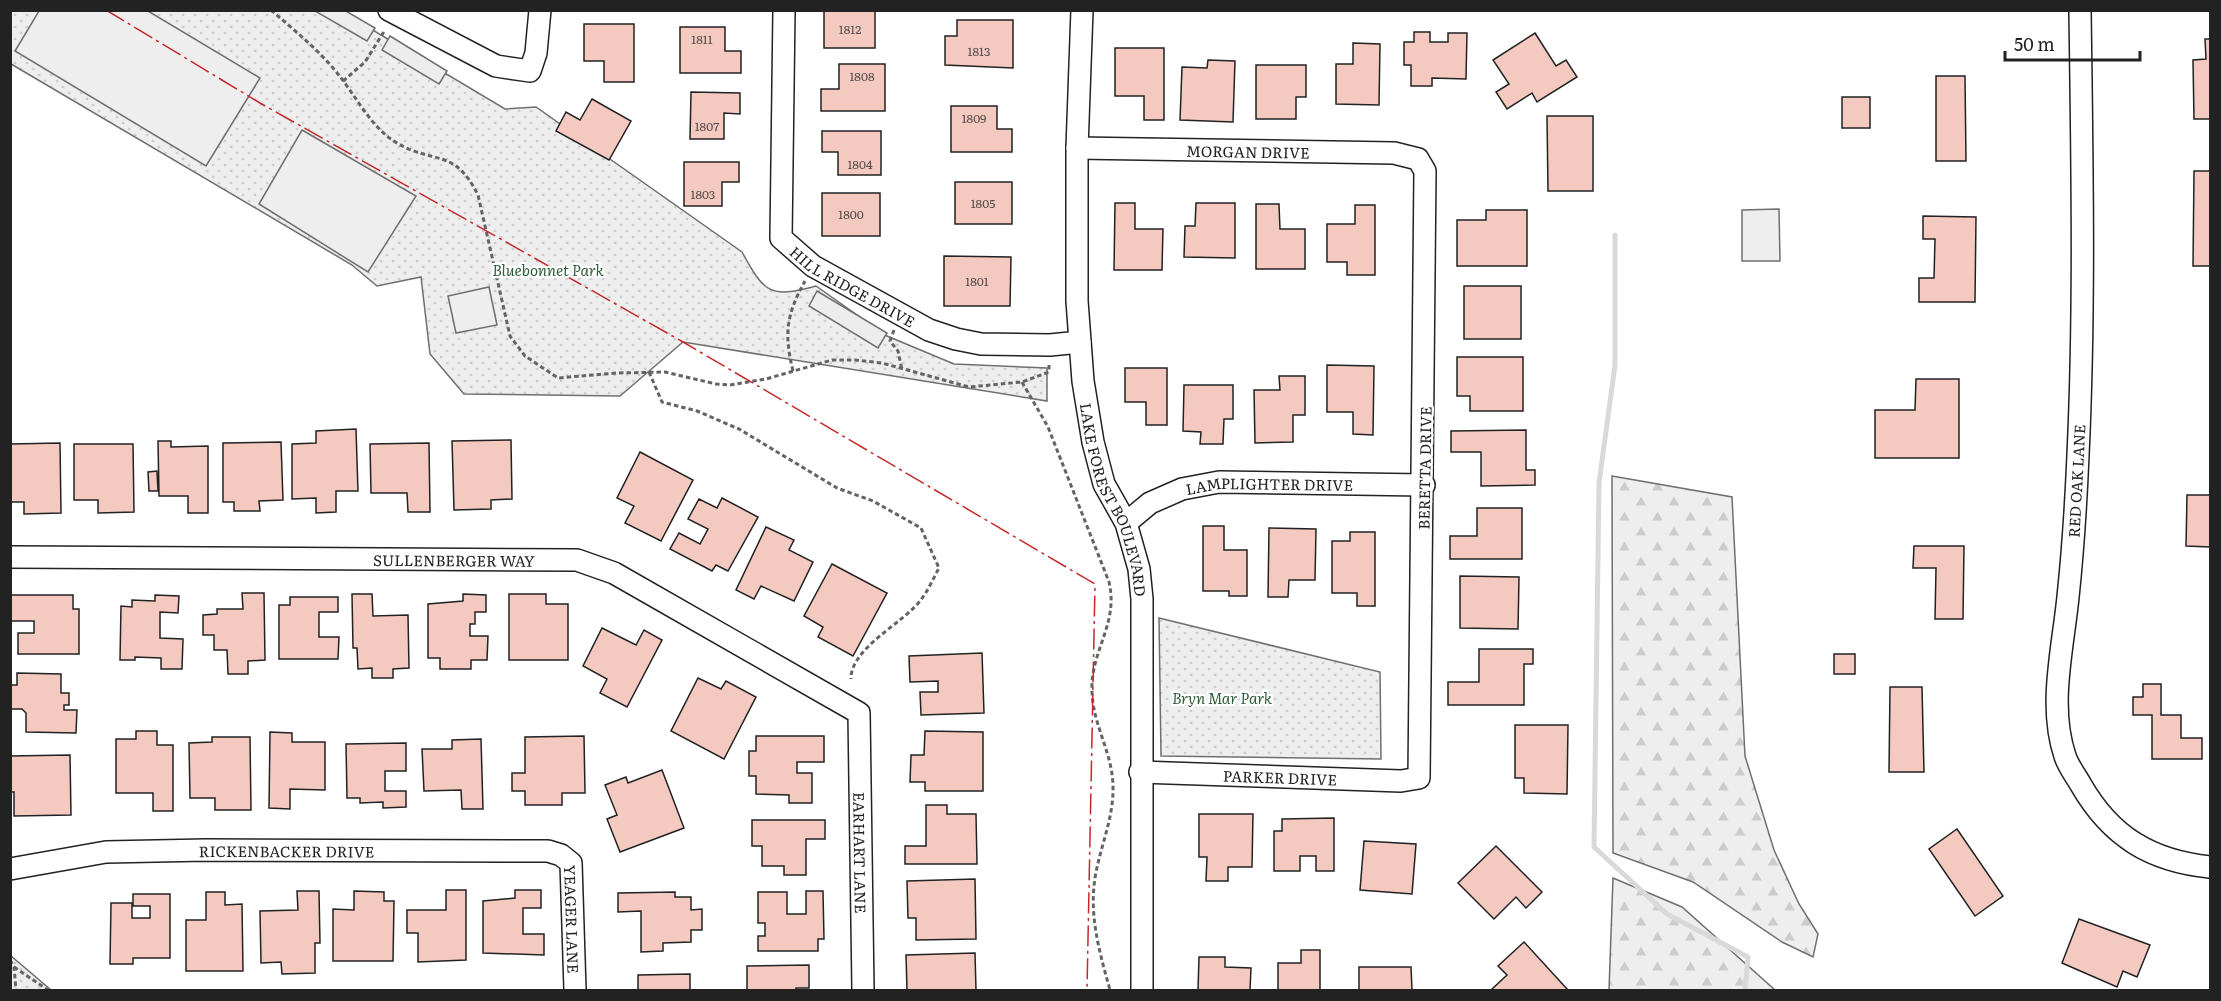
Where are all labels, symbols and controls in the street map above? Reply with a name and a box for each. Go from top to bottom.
house number: 1812 [839,20,861,38]
scale bar [2005,24,2140,62]
house number: 1811 [691,30,713,48]
text: 50 m [2014,30,2055,57]
house number: 1813 [968,42,990,60]
house number: 1808 [849,67,875,85]
house number: 1809 [962,109,986,127]
house number: 1807 [695,117,719,135]
street label: MORGAN DRIVE [1186,138,1310,163]
house number: 1804 [847,155,873,173]
house number: 1803 [691,185,715,203]
house number: 1805 [971,194,995,212]
house number: 1800 [838,205,864,223]
street label: HILL RIDGE DRIVE [785,240,920,332]
park label: Bluebonnet Park [492,258,604,281]
house number: 1801 [965,272,989,290]
street label: LAKE FOREST BOULEVARD [1075,401,1153,598]
street label: BERETTA DRIVE [1411,406,1437,530]
street label: RED OAK LANE [2062,424,2090,538]
street label: LAMPLIGHTER DRIVE [1184,470,1353,500]
street label: SULLENBERGER WAY [373,547,535,571]
park label: Bryn Mar Park [1172,686,1273,709]
street label: PARKER DRIVE [1223,764,1337,790]
street label: EARHART LANE [849,792,873,914]
street label: RICKENBACKER DRIVE [198,838,374,862]
street label: YEAGER LANE [560,864,586,974]

